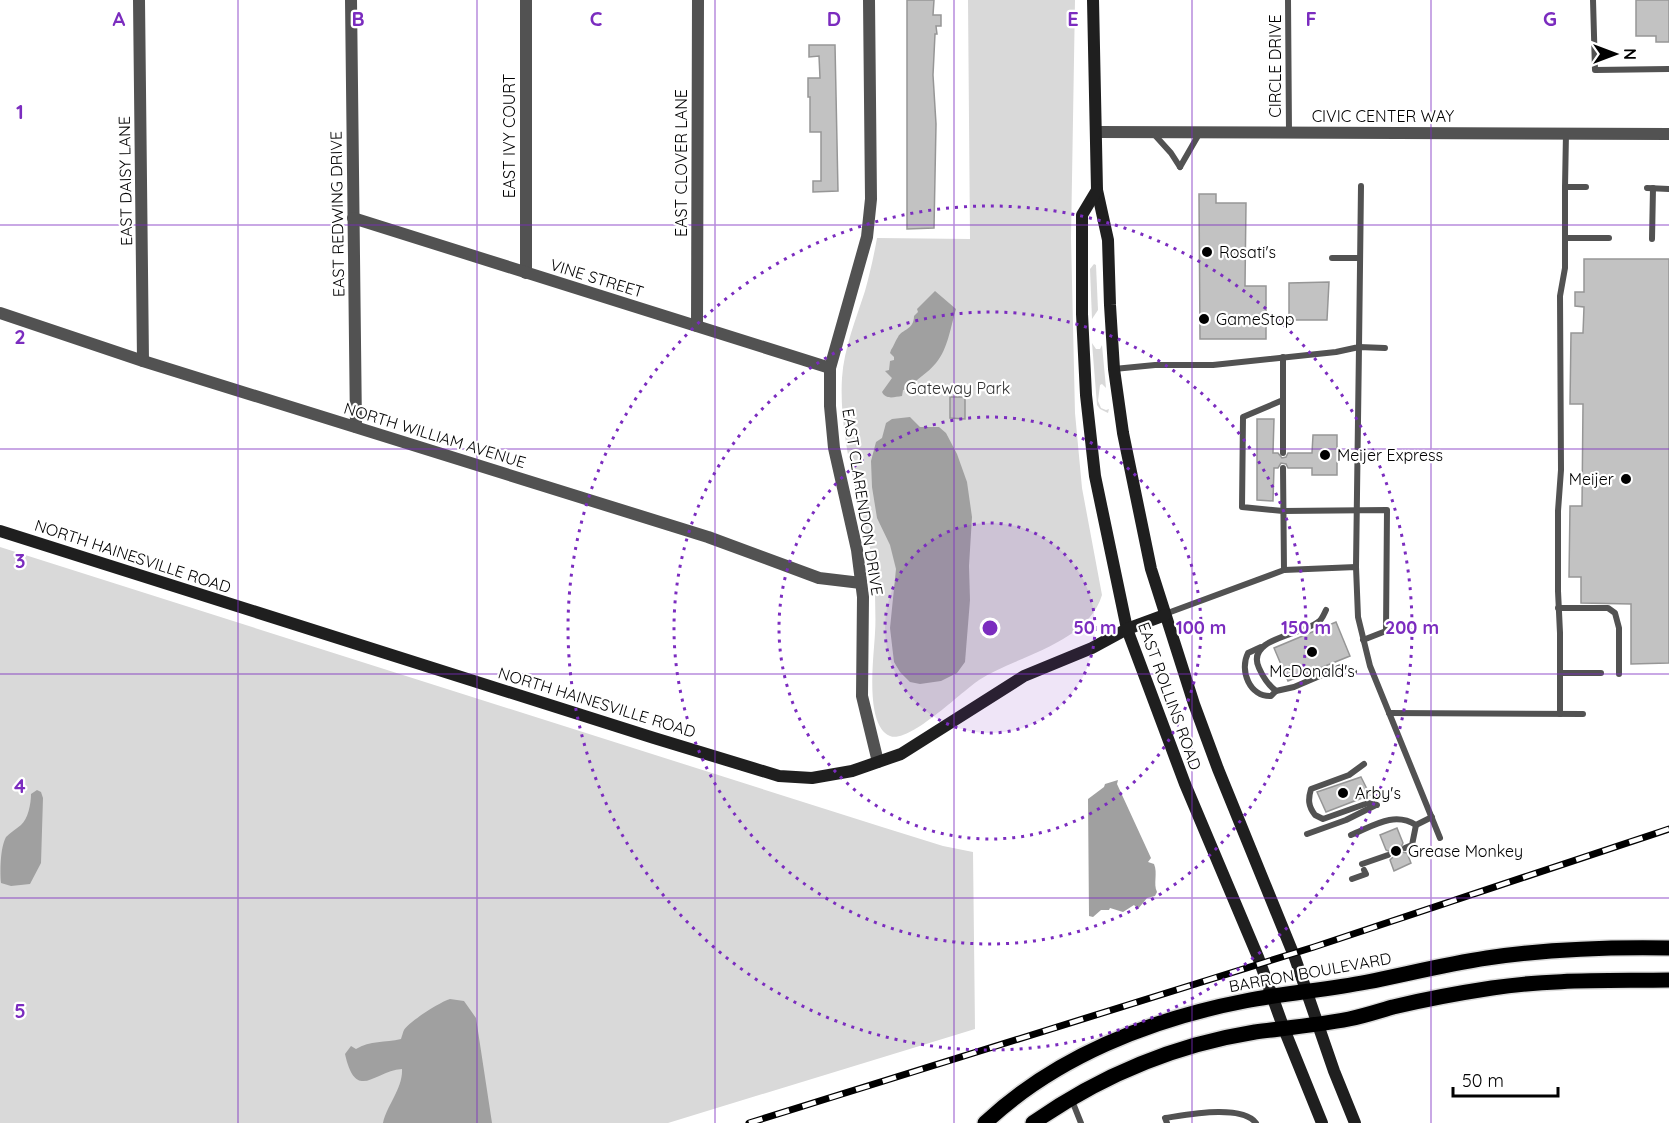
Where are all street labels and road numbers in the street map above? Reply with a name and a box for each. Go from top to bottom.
street label: CIRCLE DRIVE [1265,14,1285,118]
street label: EAST IVY COURT [499,73,519,198]
street label: EAST CLOVER LANE [671,89,691,237]
street label: CIVIC CENTER WAY [1312,106,1454,126]
street label: EAST DAISY LANE [114,116,136,246]
street label: EAST REDWING DRIVE [326,131,348,297]
street label: VINE STREET [548,254,647,302]
street label: NORTH WILLIAM AVENUE [342,398,528,472]
street label: EAST CLARENDON DRIVE [838,407,888,597]
street label: NORTH HAINESVILLE ROAD [32,515,234,597]
street label: EAST ROLLINS ROAD [1134,619,1206,773]
street label: NORTH HAINESVILLE ROAD [496,662,698,742]
street label: BARRON BOULEVARD [1227,948,1393,996]

